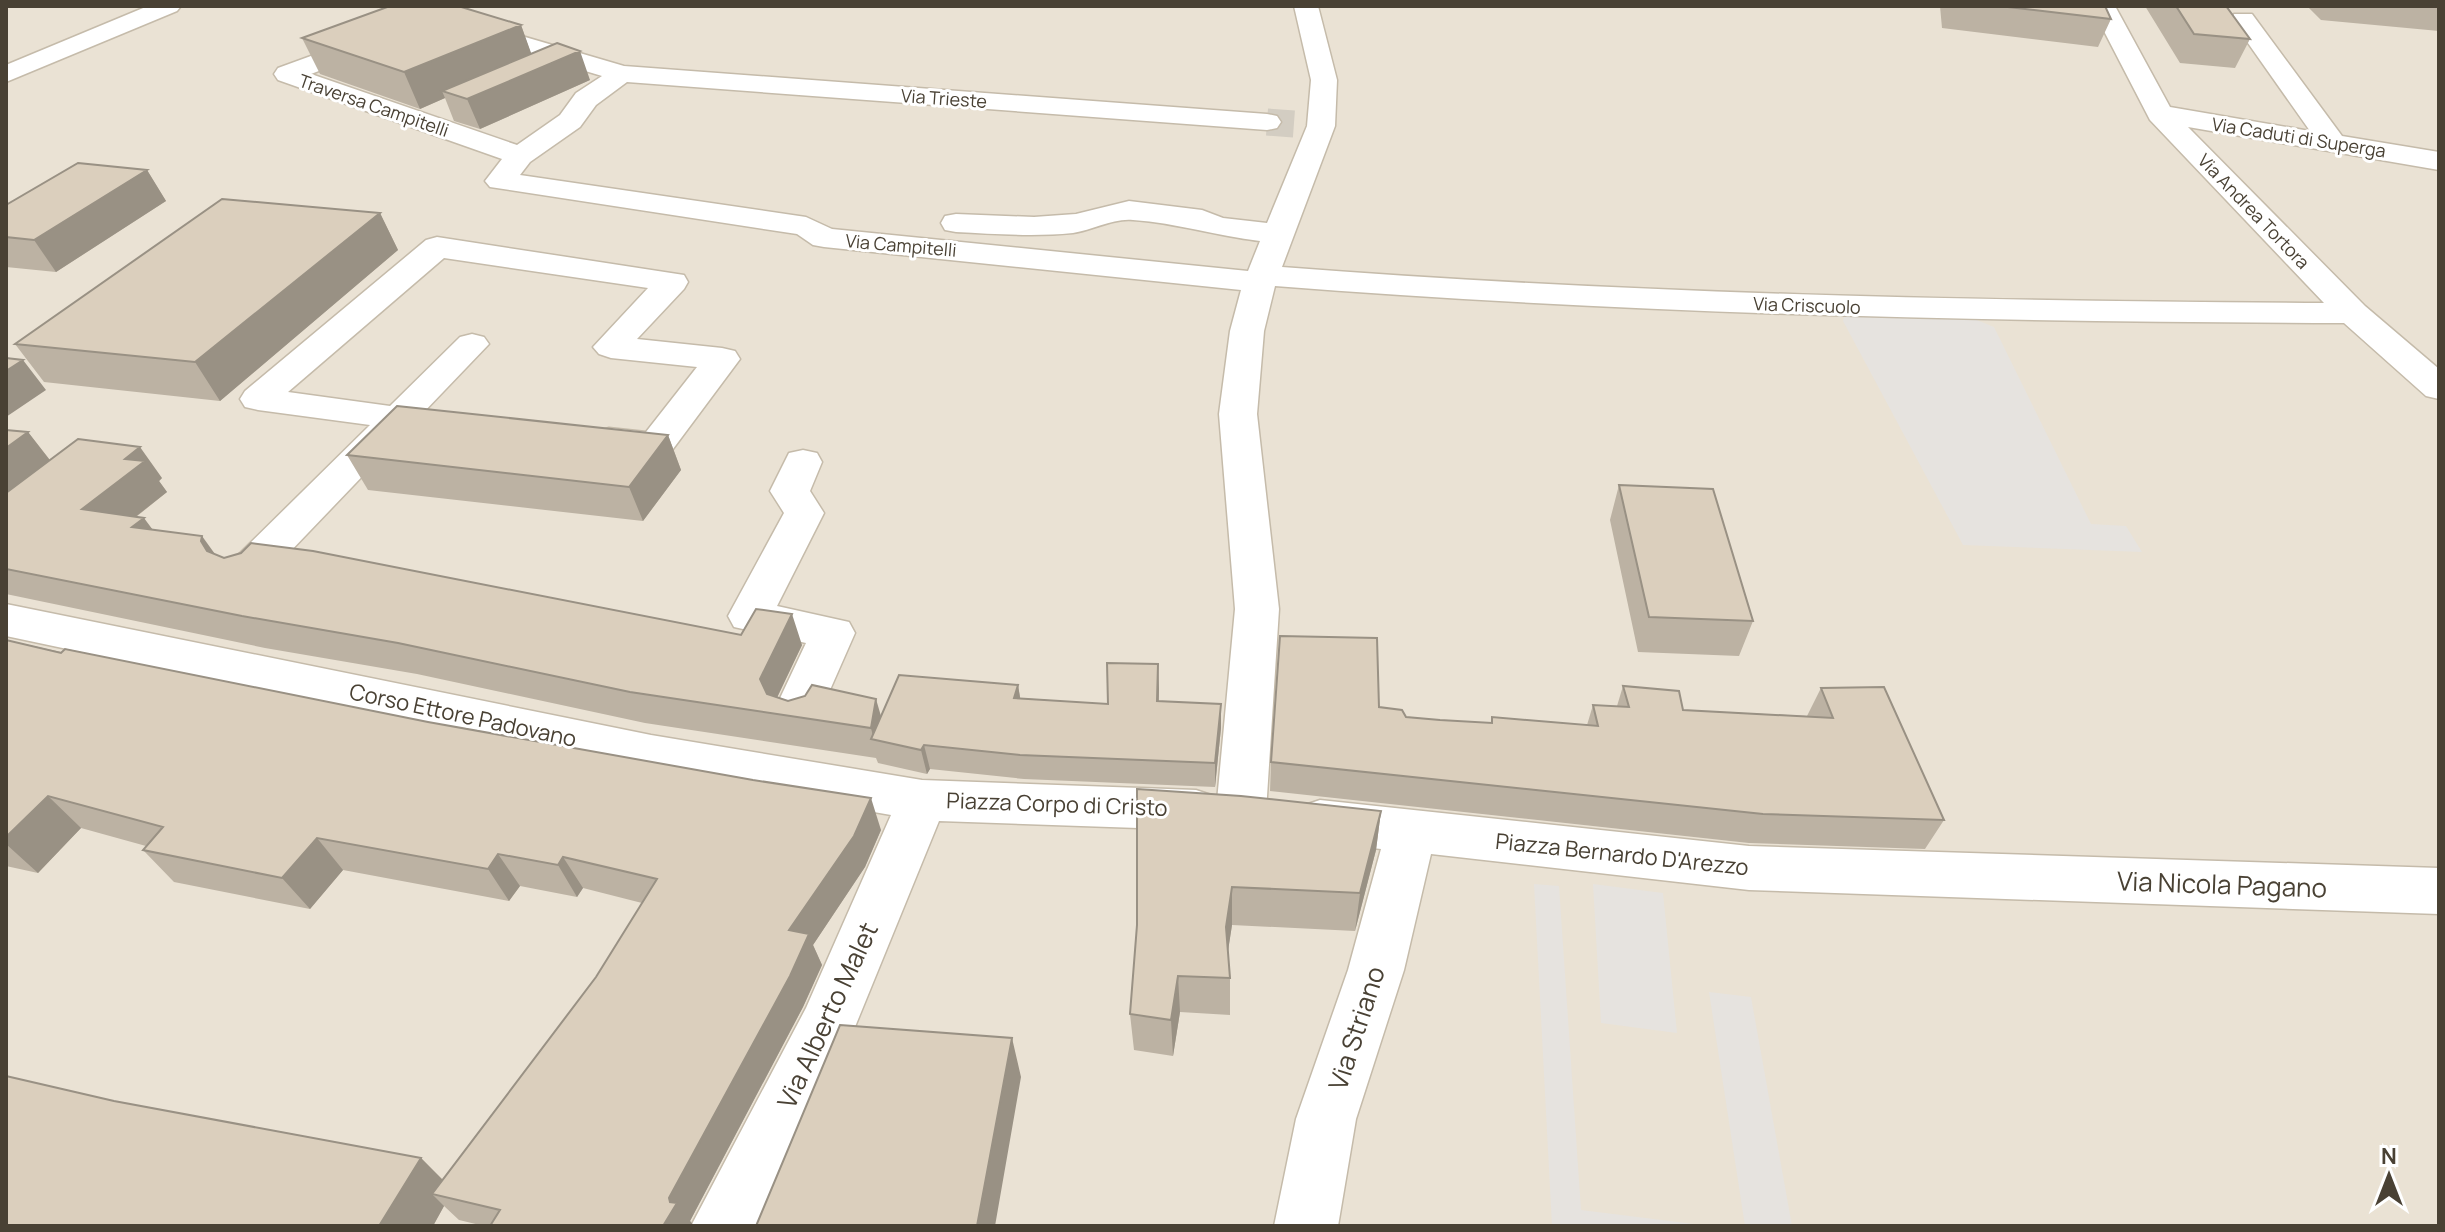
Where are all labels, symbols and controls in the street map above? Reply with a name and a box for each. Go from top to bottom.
street label: Traversa Campitelli [296,68,452,142]
street label: Via Trieste [900,83,988,113]
street label: Via Caduti di Superga [2210,111,2388,163]
street label: Via Andrea Tortora [2193,148,2315,274]
street label: Via Campitelli [845,228,957,262]
street label: Via Criscuolo [1753,291,1861,319]
street label: Corso Ettore Padovano [347,676,579,754]
street label: Piazza Corpo di Cristo [946,785,1168,823]
street label: Piazza Bernardo D'Arezzo [1494,826,1750,882]
street label: Via Nicola Pagano [2116,862,2328,906]
street label: Via Alberto Malet [768,916,886,1114]
street label: Via Striano [1319,962,1393,1094]
north arrow [2349,1136,2429,1216]
text: N [2381,1141,2397,1171]

